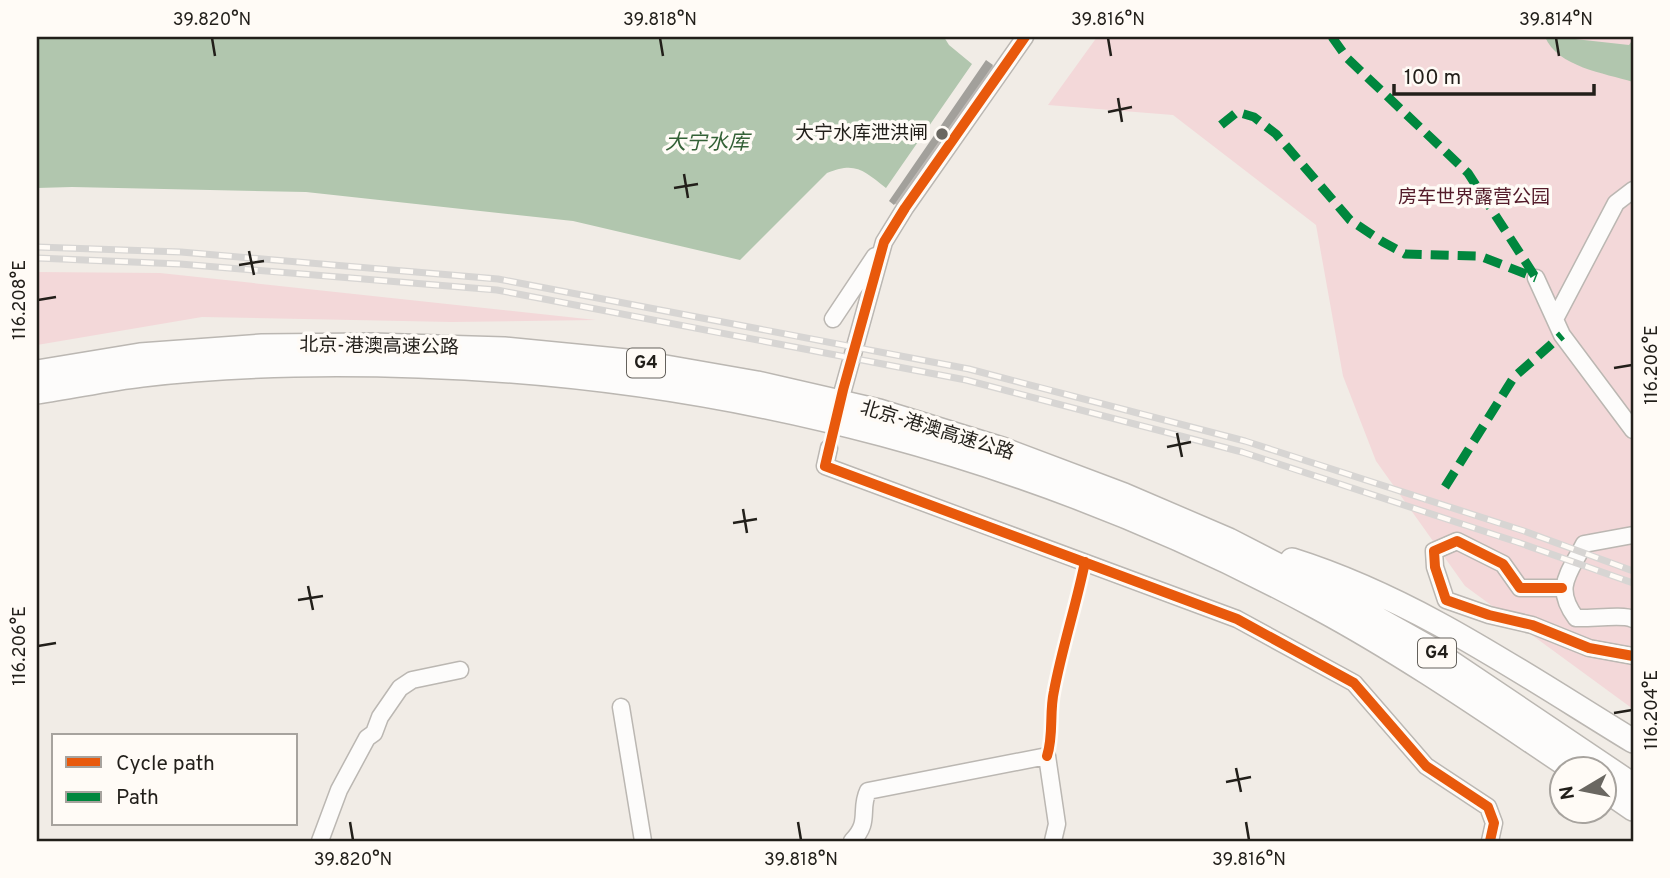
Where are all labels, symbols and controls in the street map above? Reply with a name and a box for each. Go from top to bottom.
text: 39.820°N [173,9,251,32]
text: 39.818°N [623,9,697,32]
text: 39.816°N [1071,9,1145,32]
text: 39.814°N [1519,9,1593,32]
scale bar [1394,52,1593,96]
text: 100 m [1404,65,1461,92]
place label: 大宁水库泄洪闸 [795,122,928,146]
marker: 大宁水库泄洪闸 [934,126,950,142]
water label: 大宁水库 [665,130,752,157]
park label: 房车世界露营公园 [1398,186,1550,210]
text: 116.208°E [9,260,32,340]
text: 116.206°E [1641,325,1664,405]
street label: 北京-港澳高速公路 [299,334,459,360]
road number: G4 [627,348,665,377]
street label: 北京-港澳高速公路 [857,396,1017,466]
text: 116.206°E [9,606,32,686]
road number: G4 [1418,638,1456,668]
text: 116.204°E [1641,670,1664,750]
legend [52,734,298,826]
text: Cycle path [116,751,215,778]
north arrow [1548,756,1618,826]
text: N [1555,784,1581,801]
text: Path [116,785,159,812]
text: 39.820°N [314,849,392,872]
text: 39.818°N [764,849,838,872]
text: 39.816°N [1212,849,1286,872]

